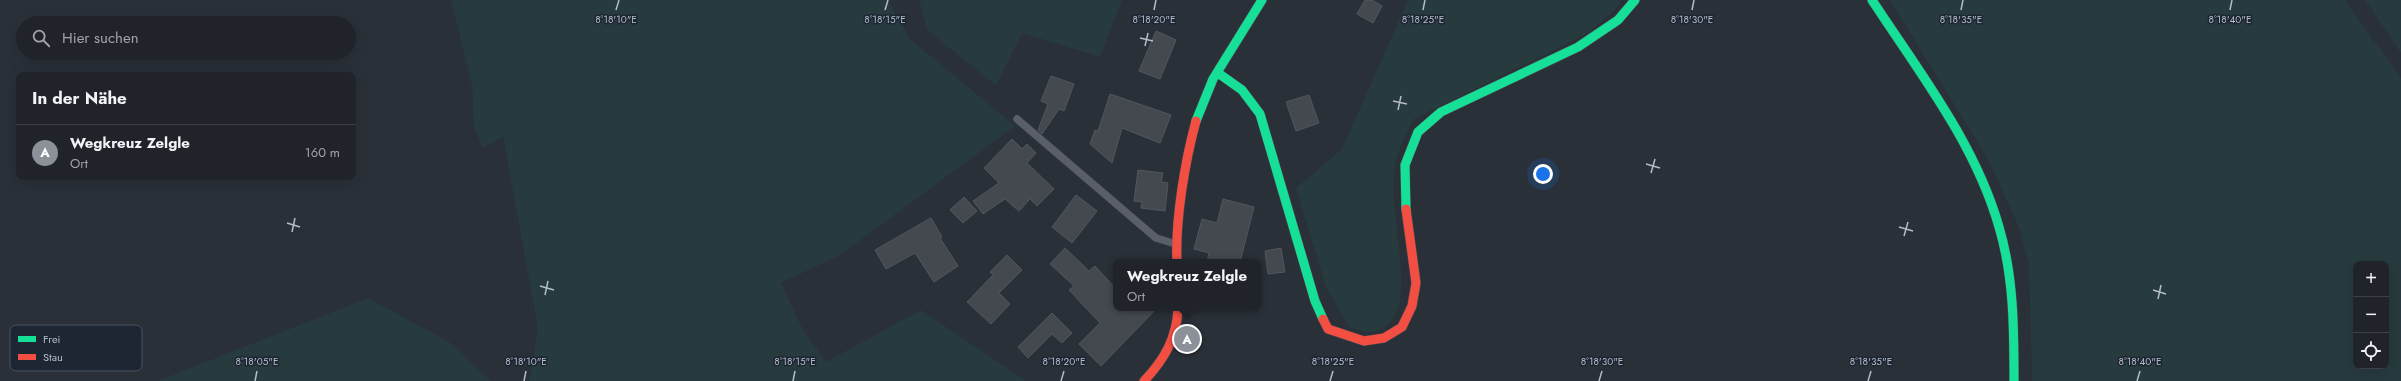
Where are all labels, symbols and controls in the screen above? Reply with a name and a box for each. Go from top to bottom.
text: 8°18'10"E [595,12,637,27]
text: 8°18'15"E [864,12,906,27]
text: 8°18'20"E [1133,12,1175,27]
text: 8°18'25"E [1402,12,1444,27]
text: 8°18'30"E [1671,12,1713,27]
text: 8°18'35"E [1940,12,1982,27]
text: 8°18'40"E [2208,12,2252,27]
search box [16,16,356,60]
icon: search [30,27,52,49]
text: Hier suchen [62,27,139,49]
text: In der Nähe [32,86,127,110]
text: Wegkreuz Zelgle [70,132,190,154]
text: A [40,143,50,162]
text: 160 m [305,143,340,162]
text: Ort [70,154,88,173]
your location [1533,164,1553,184]
popup [1113,259,1261,311]
map controls [2353,261,2389,369]
button: + [2353,261,2389,297]
text: Wegkreuz Zelgle [1127,265,1247,287]
text: Ort [1127,287,1145,306]
button: − [2353,297,2389,333]
pin: A [1174,324,1200,354]
legend [10,325,142,371]
text: Frei [43,331,61,347]
button: locate [2353,333,2389,369]
text: Stau [43,349,63,365]
text: 8°18'05"E [236,354,278,369]
text: 8°18'10"E [505,354,547,369]
text: 8°18'15"E [774,354,816,369]
text: 8°18'20"E [1043,354,1085,369]
text: 8°18'25"E [1312,354,1354,369]
text: 8°18'30"E [1581,354,1623,369]
text: 8°18'35"E [1850,354,1892,369]
text: 8°18'40"E [2118,354,2162,369]

